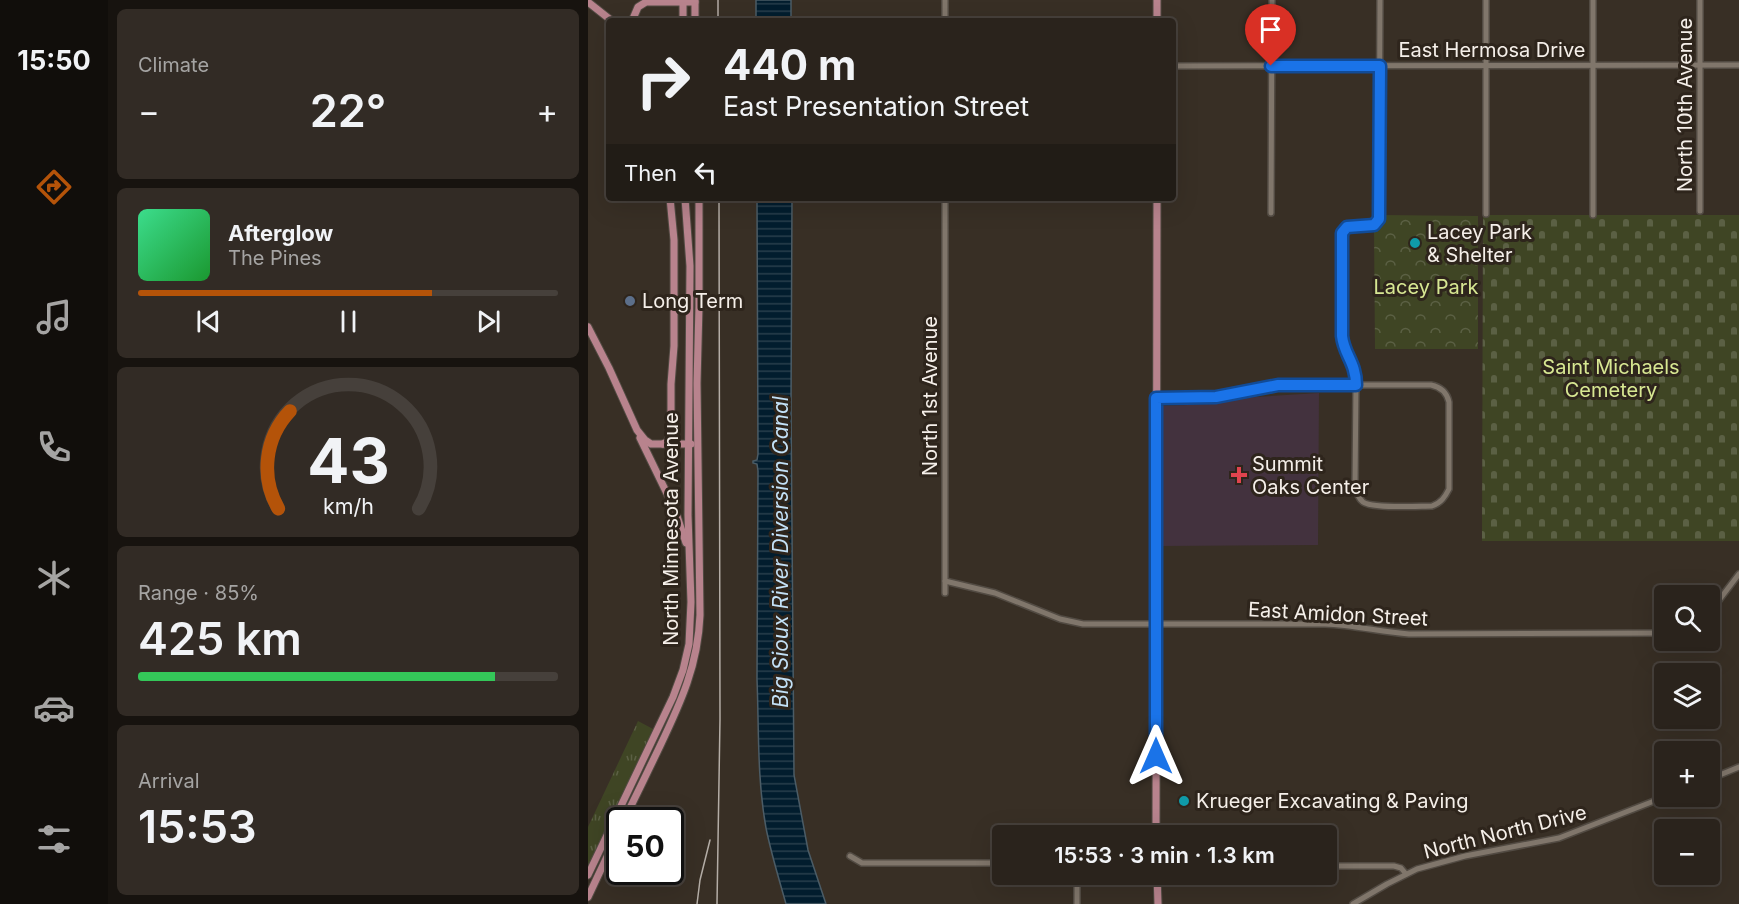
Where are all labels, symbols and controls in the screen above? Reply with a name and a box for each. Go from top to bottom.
pin [1245,4,1296,66]
icon: arrive [1254,13,1287,46]
street label: North 10th Avenue [1673,18,1697,192]
street label: East Hermosa Drive [1399,38,1585,62]
text: 440 m [723,39,856,90]
icon: right [624,42,702,120]
text: 15:50 [17,44,91,77]
text: Climate [138,53,209,77]
text: 22° [310,83,386,138]
text: East Presentation Street [723,90,1029,123]
text: − [138,91,160,131]
text: + [536,91,558,131]
icon: left [689,156,722,189]
text: Then [624,160,677,186]
icon: directions [33,166,75,208]
text: Afterglow [228,220,333,246]
place label: Lacey Park & Shelter [1427,220,1532,267]
marker: Lacey Park & Shelter [1408,236,1422,250]
text: The Pines [228,246,322,270]
park label: Lacey Park [1374,275,1478,299]
place label: Long Term [642,289,743,313]
marker: Long Term [623,294,637,308]
icon: music [33,296,75,338]
icon: previous [192,305,225,338]
icon: pause [332,305,365,338]
icon: next [472,305,505,338]
street label: North 1st Avenue [918,316,942,476]
park label: Saint Michaels Cemetery [1542,355,1680,402]
water label: Big Sioux River Diversion Canal [768,395,793,708]
street label: North Minnesota Avenue [659,412,683,646]
text: 43 [307,423,389,498]
icon: phone [33,426,75,468]
place label: Summit Oaks Center [1252,452,1370,499]
marker: Summit Oaks Center [1230,466,1248,484]
text: km/h [323,493,373,519]
icon: climate [33,557,75,599]
text: Range · 85% [138,581,259,605]
map controls [1654,585,1720,885]
button: search [1654,585,1720,651]
street label: East Amidon Street [1247,597,1429,631]
text: 425 km [138,611,302,666]
button: layers [1654,663,1720,729]
icon: car [33,687,75,729]
position arrow [1124,724,1188,788]
button: + [1654,741,1720,807]
text: Arrival [138,769,200,793]
place label: Krueger Excavating & Paving [1196,789,1468,813]
marker: Krueger Excavating & Paving [1177,794,1191,808]
text: 15:53 [138,799,257,854]
street label: North North Drive [1421,800,1589,864]
speed limit sign: 50 [606,807,684,885]
icon: filters [33,818,75,860]
button: − [1654,819,1720,885]
text: 15:53 · 3 min · 1.3 km [1054,842,1275,868]

